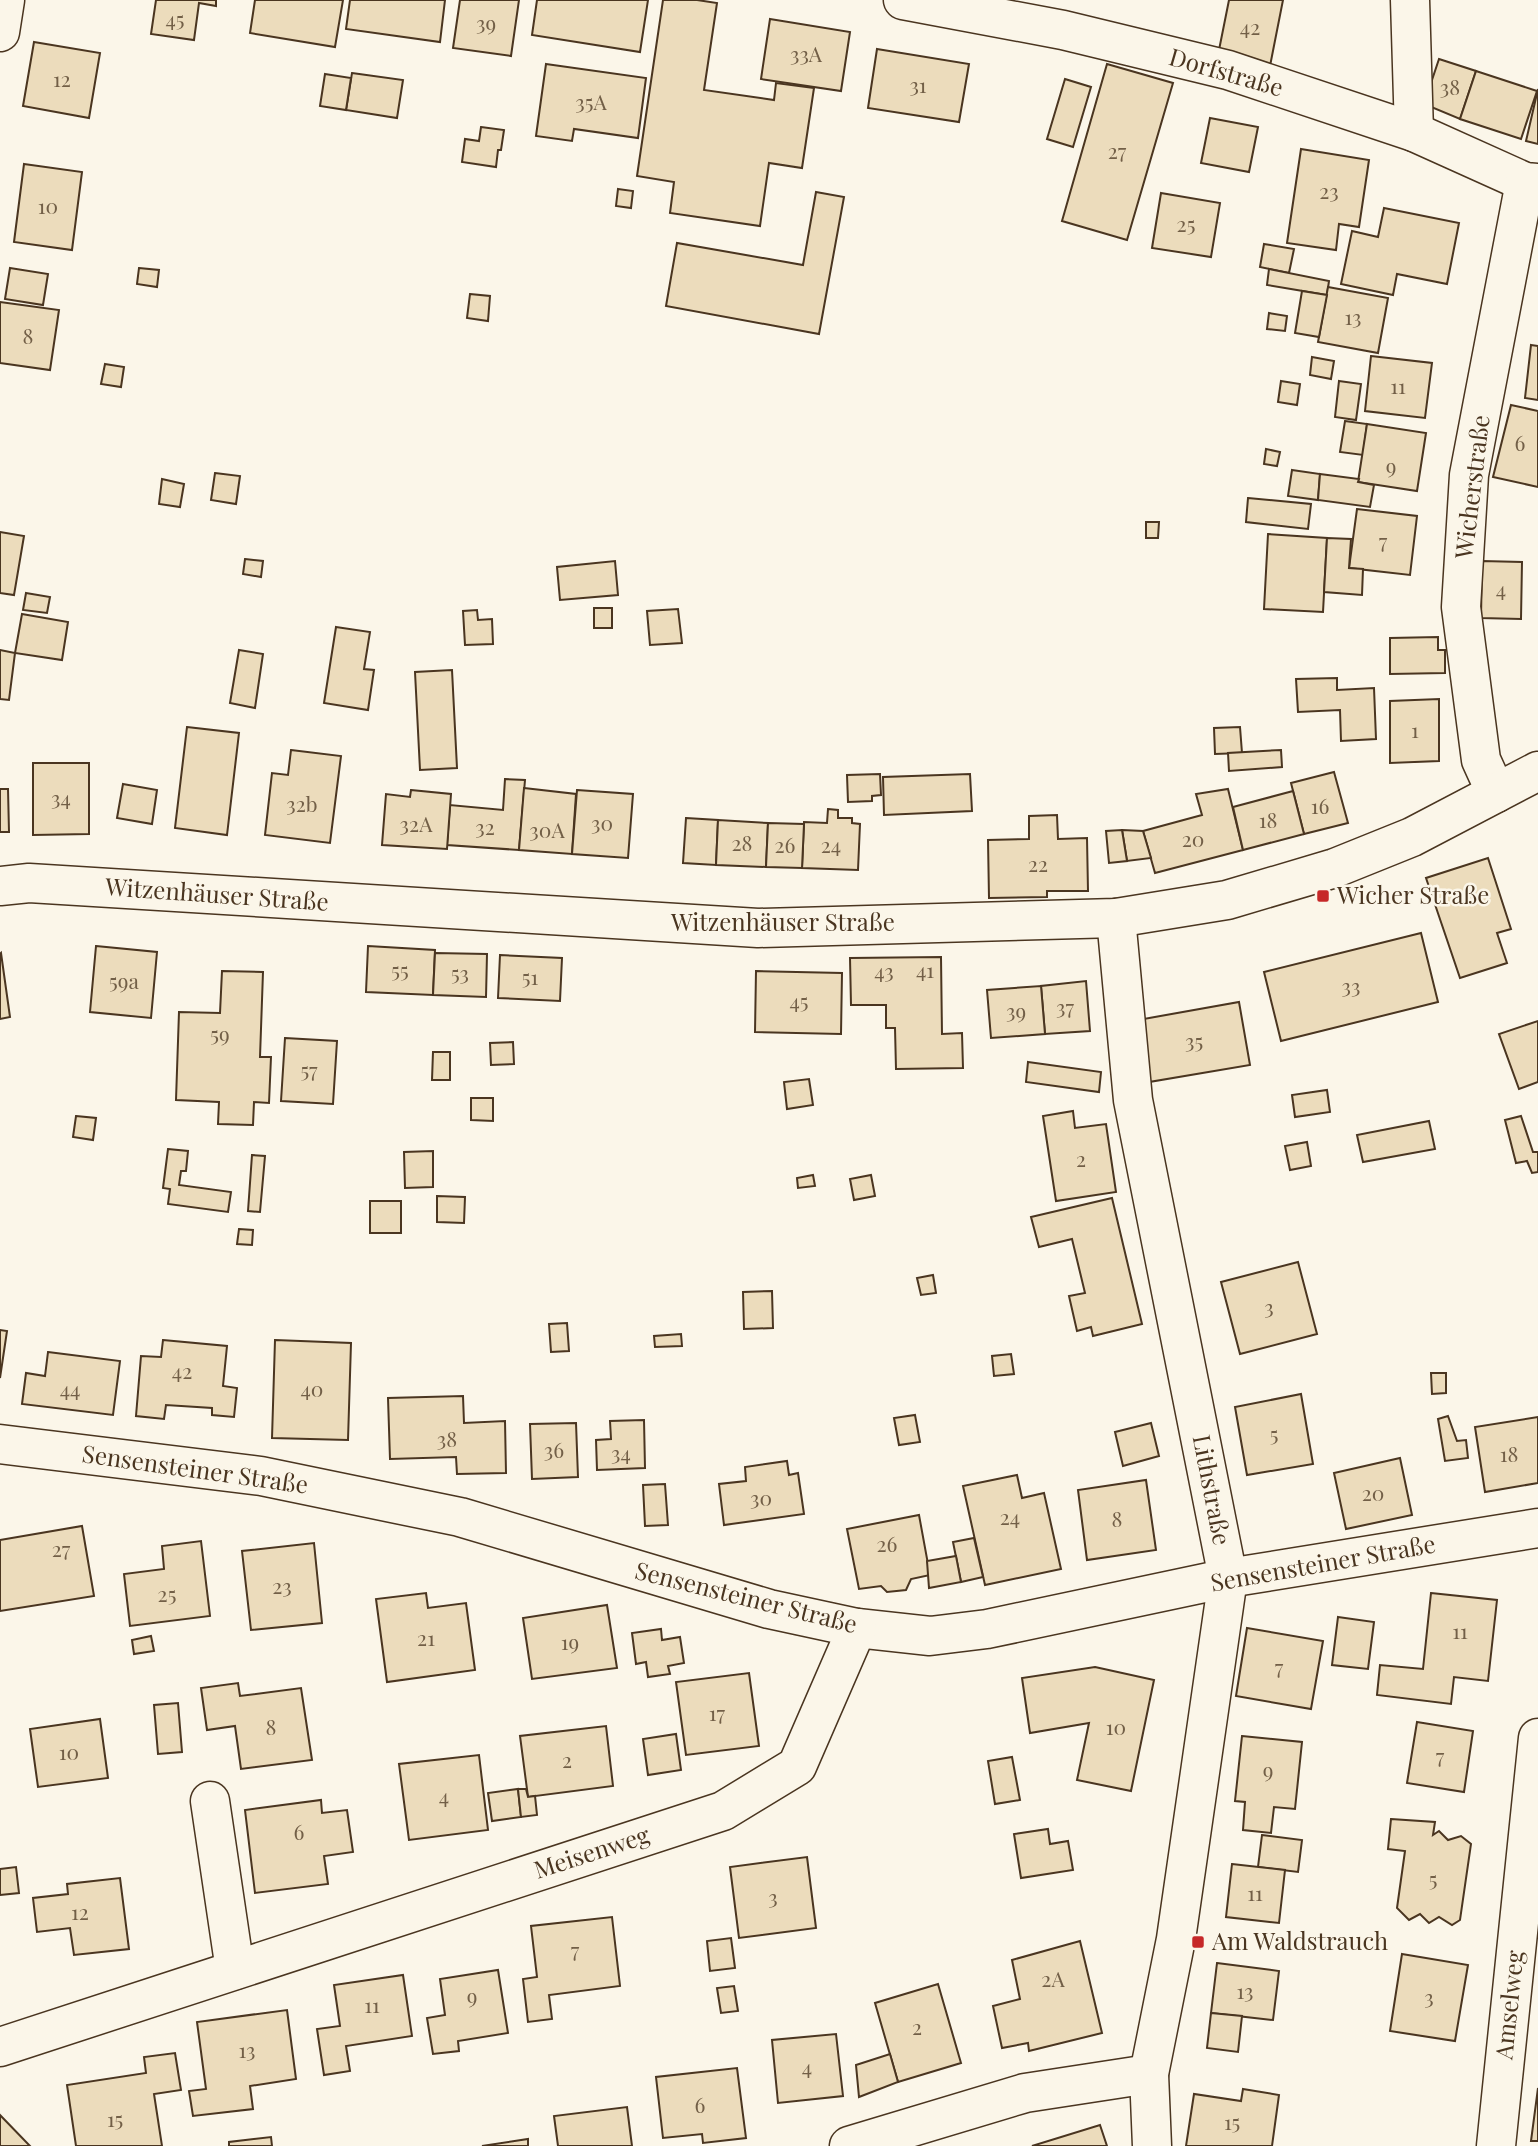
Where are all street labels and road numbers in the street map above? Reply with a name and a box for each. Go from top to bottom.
street label: Dorfstraße [1166,40,1287,103]
street label: Wicherstraße [1446,413,1496,562]
street label: Witzenhäuser Straße [103,869,330,917]
street label: Witzenhäuser Straße [670,905,895,937]
street label: Lithstraße [1187,1432,1239,1548]
street label: Sensensteiner Straße [80,1436,310,1500]
street label: Sensensteiner Straße [1208,1526,1438,1598]
street label: Sensensteiner Straße [632,1553,861,1639]
street label: Meisenweg [530,1817,654,1885]
street label: Amselweg [1486,1948,1530,2062]

